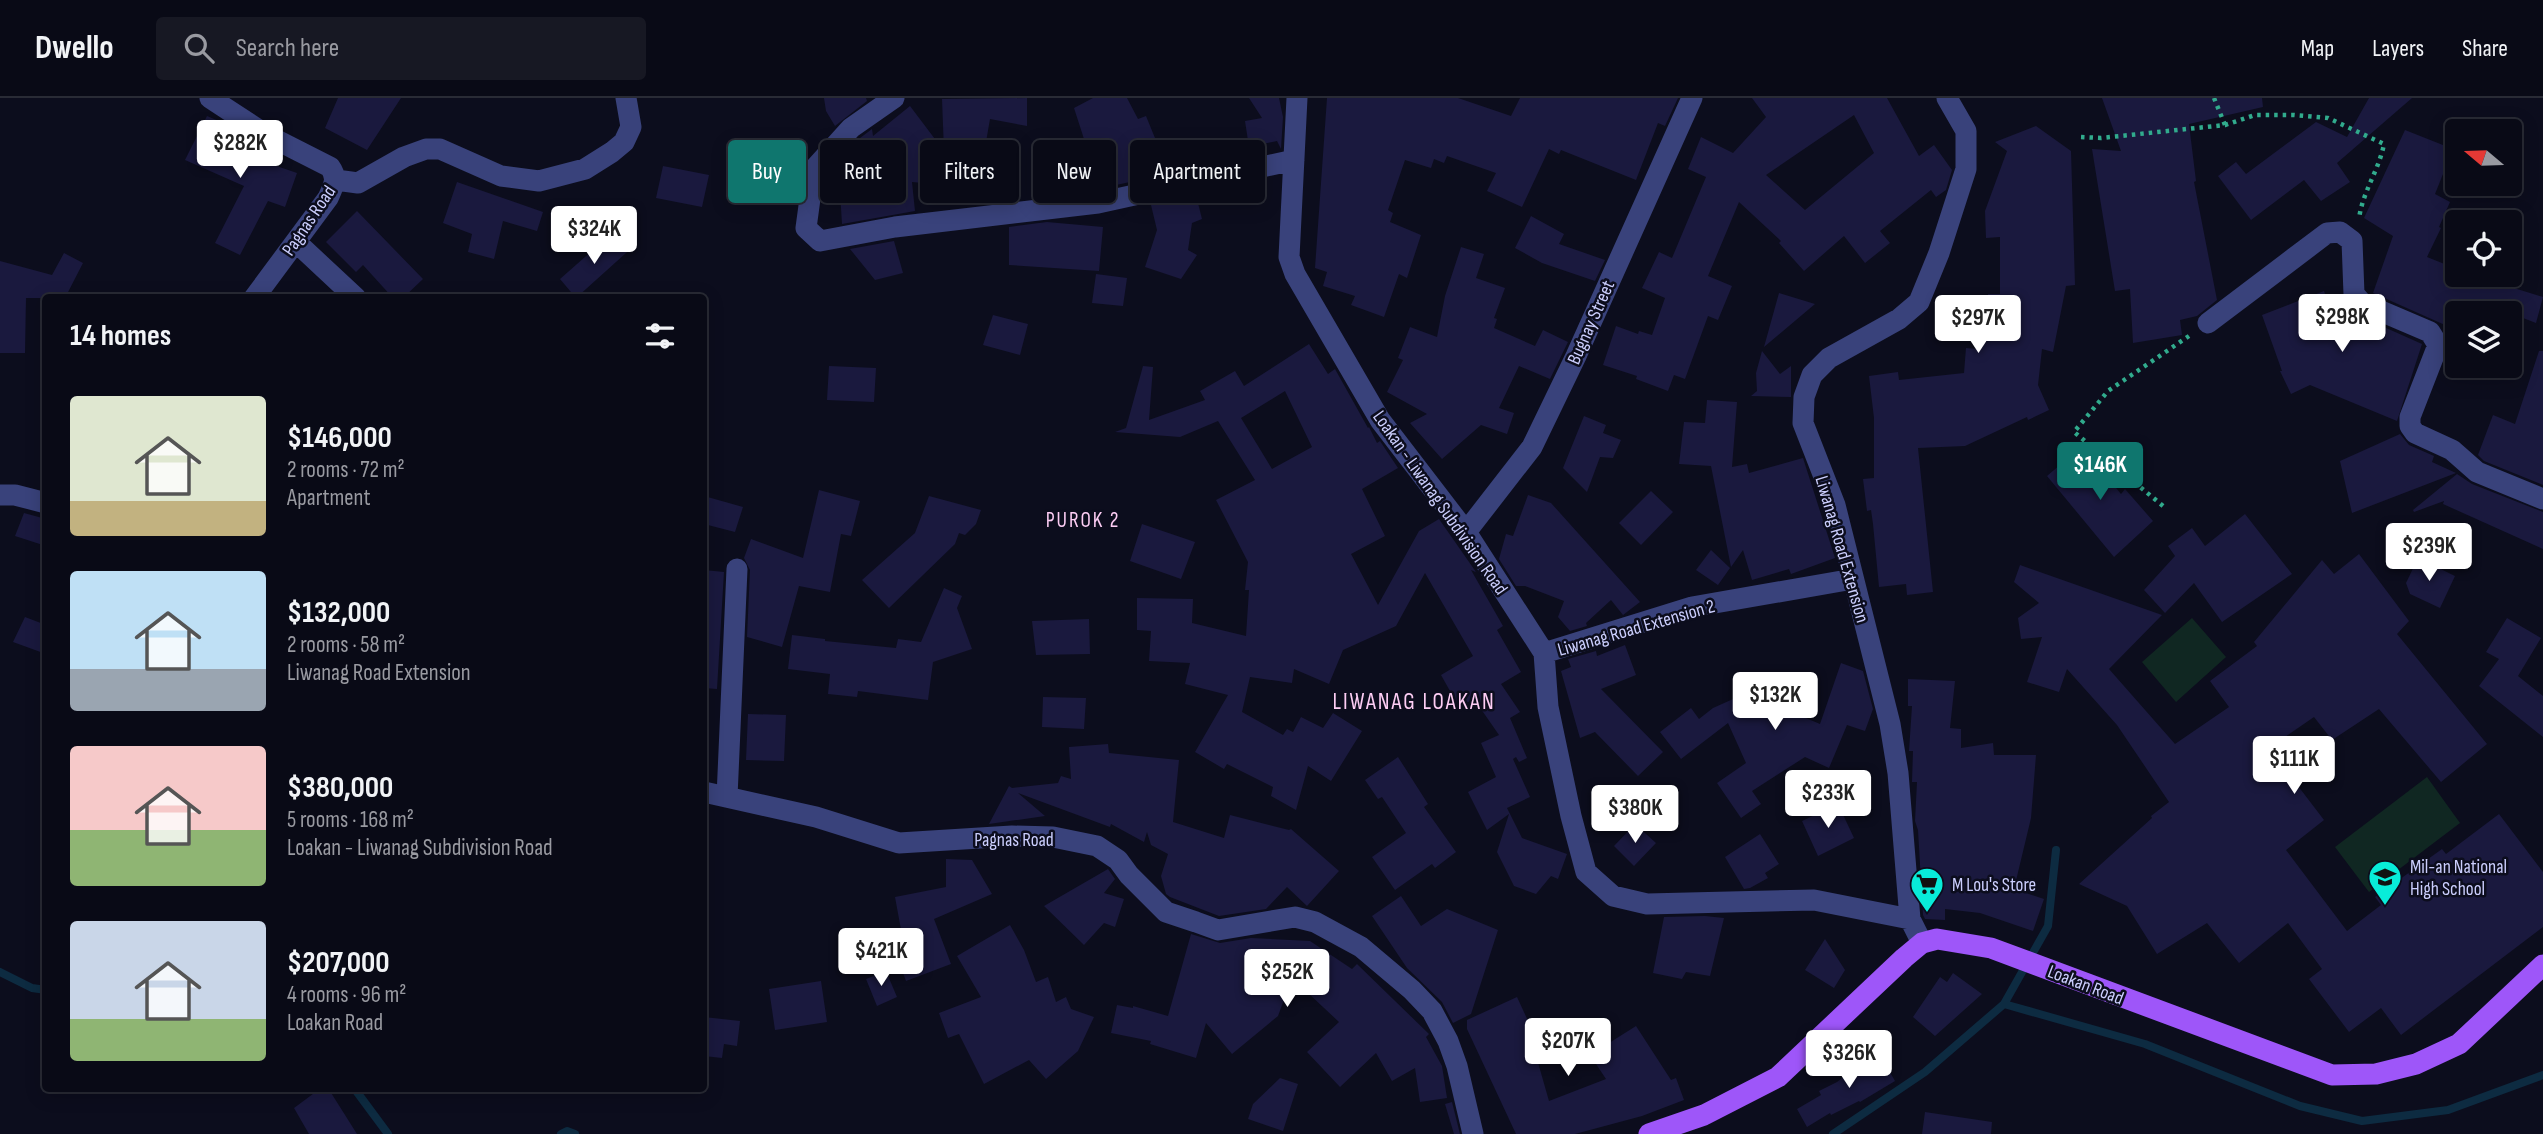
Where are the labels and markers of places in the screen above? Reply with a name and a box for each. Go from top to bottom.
pin: $282K [191,120,289,180]
pin: $324K [545,206,643,266]
pin: $298K [2293,294,2391,354]
pin: $297K [1929,296,2027,355]
pin: $146K [2051,442,2149,502]
pin: $239K [2380,524,2478,583]
pin: $132K [1726,672,1824,732]
pin: $111K [2245,736,2343,796]
pin: $233K [1779,770,1877,830]
pin: $380K [1586,786,1684,845]
place label: Mil-an National High School [2410,856,2507,901]
school or university icon: Mil-an National High School [2366,858,2404,907]
supermarket icon: M Lou's Store [1908,865,1946,914]
place label: M Lou's Store [1952,874,2036,897]
pin: $421K [832,928,930,988]
pin: $252K [1238,950,1336,1009]
pin: $207K [1519,1018,1617,1078]
pin: $326K [1800,1030,1898,1090]

